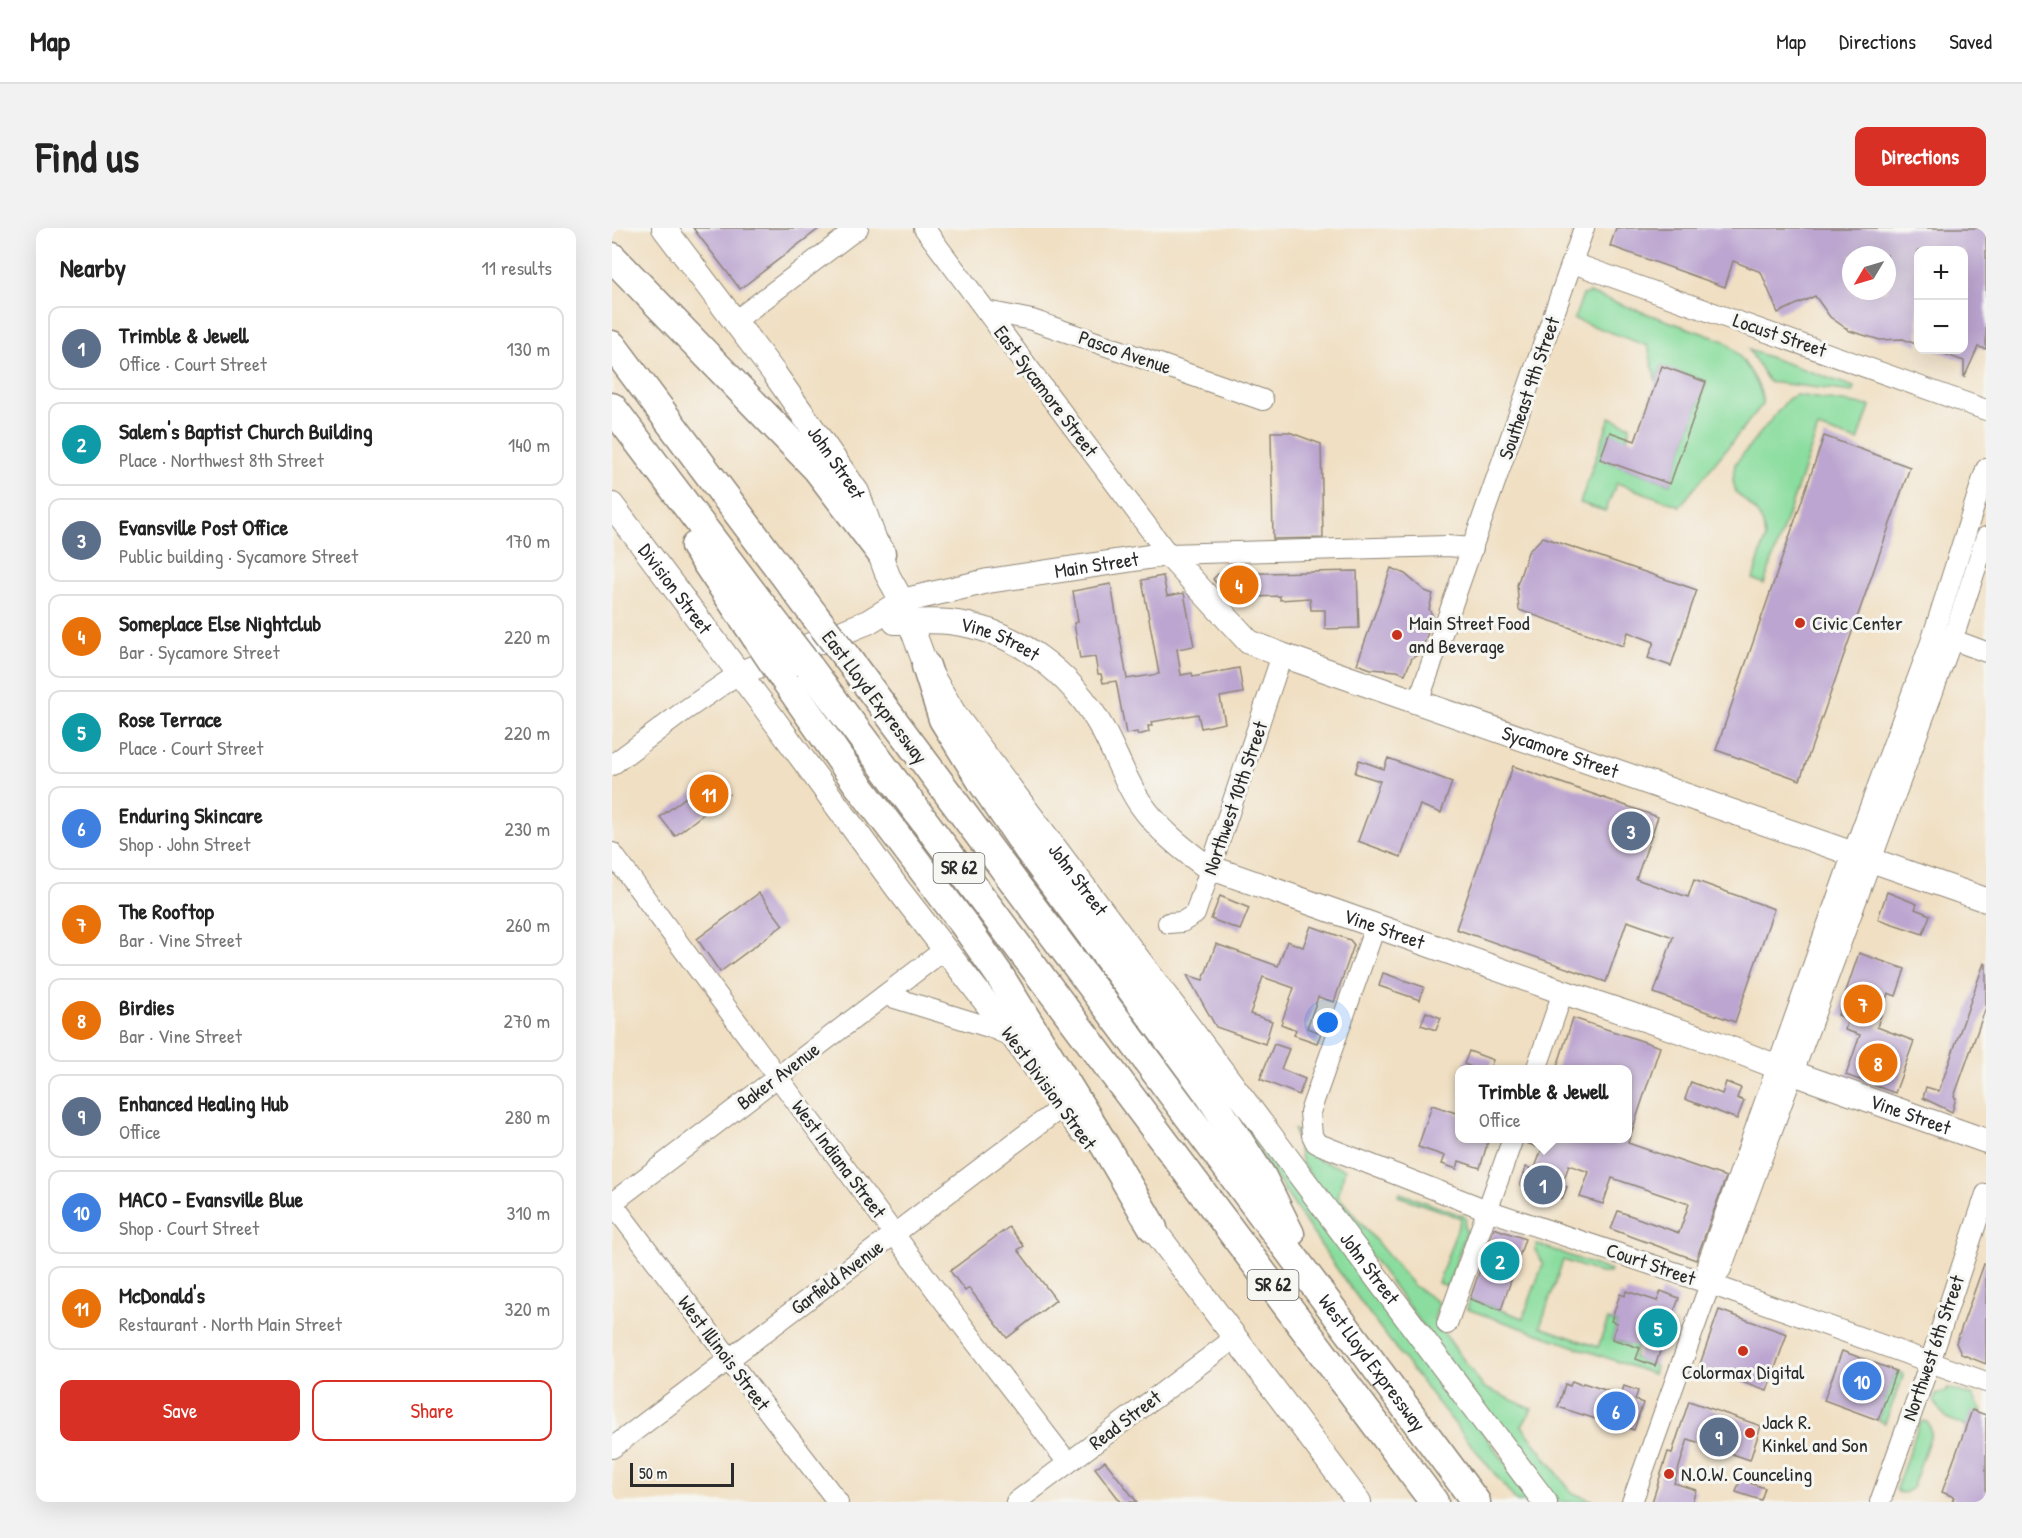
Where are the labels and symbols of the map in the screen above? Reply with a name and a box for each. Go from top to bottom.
north arrow [1842,246,1896,300]
street label: Locust Street [1730,306,1831,363]
street label: Southeast 9th Street [1491,312,1566,463]
street label: East Sycamore Street [988,320,1105,463]
street label: Pasco Avenue [1075,323,1175,380]
street label: John Street [802,420,873,503]
street label: Division Street [633,538,719,640]
street label: Main Street [1053,544,1141,584]
pin: 4 [1220,562,1258,608]
place label: Main Street Food and Beverage [1409,609,1530,659]
place label: Civic Center [1812,609,1903,636]
street label: Vine Street [958,610,1046,667]
marker: Civic Center [1793,616,1807,630]
street label: East Lloyd Expressway [816,624,934,769]
marker: Main Street Food and Beverage [1390,628,1404,642]
street label: Northwest 10th Street [1196,716,1274,878]
street label: Sycamore Street [1498,719,1623,785]
pin: 11 [690,772,728,816]
pin: 3 [1612,808,1650,854]
street label: John Street [1043,837,1115,922]
road number: SR 62 [934,853,984,883]
street label: Vine Street [1340,902,1430,955]
pin: 7 [1844,982,1882,1026]
your location [1313,1008,1342,1037]
street label: West Division Street [995,1021,1104,1156]
street label: Baker Avenue [731,1036,825,1116]
pin: 8 [1858,1040,1898,1086]
street label: Vine Street [1866,1087,1956,1141]
street label: West Indiana Street [786,1094,893,1224]
pin: 1 [1524,1162,1562,1208]
street label: John Street [1334,1226,1407,1311]
street label: Garfield Avenue [785,1233,889,1320]
street label: Court Street [1603,1236,1700,1292]
pin: 2 [1480,1238,1520,1284]
road number: SR 62 [1248,1270,1298,1300]
street label: Northwest 6th Street [1895,1270,1970,1424]
street label: West Lloyd Expressway [1313,1289,1433,1436]
street label: West Illinois Street [672,1290,777,1417]
pin: 5 [1638,1306,1678,1350]
marker: Colormax Digital [1736,1344,1750,1358]
place label: Colormax Digital [1682,1358,1805,1385]
pin: 10 [1842,1358,1882,1404]
street label: Read Street [1083,1383,1167,1456]
pin: 6 [1596,1388,1636,1434]
place label: Jack R. Kinkel and Son [1762,1408,1868,1458]
pin: 9 [1700,1414,1738,1460]
marker: Jack R. Kinkel and Son [1743,1426,1757,1440]
scale bar [630,1460,734,1488]
place label: N.O.W. Counceling [1681,1460,1812,1487]
marker: N.O.W. Counceling [1662,1467,1676,1481]

